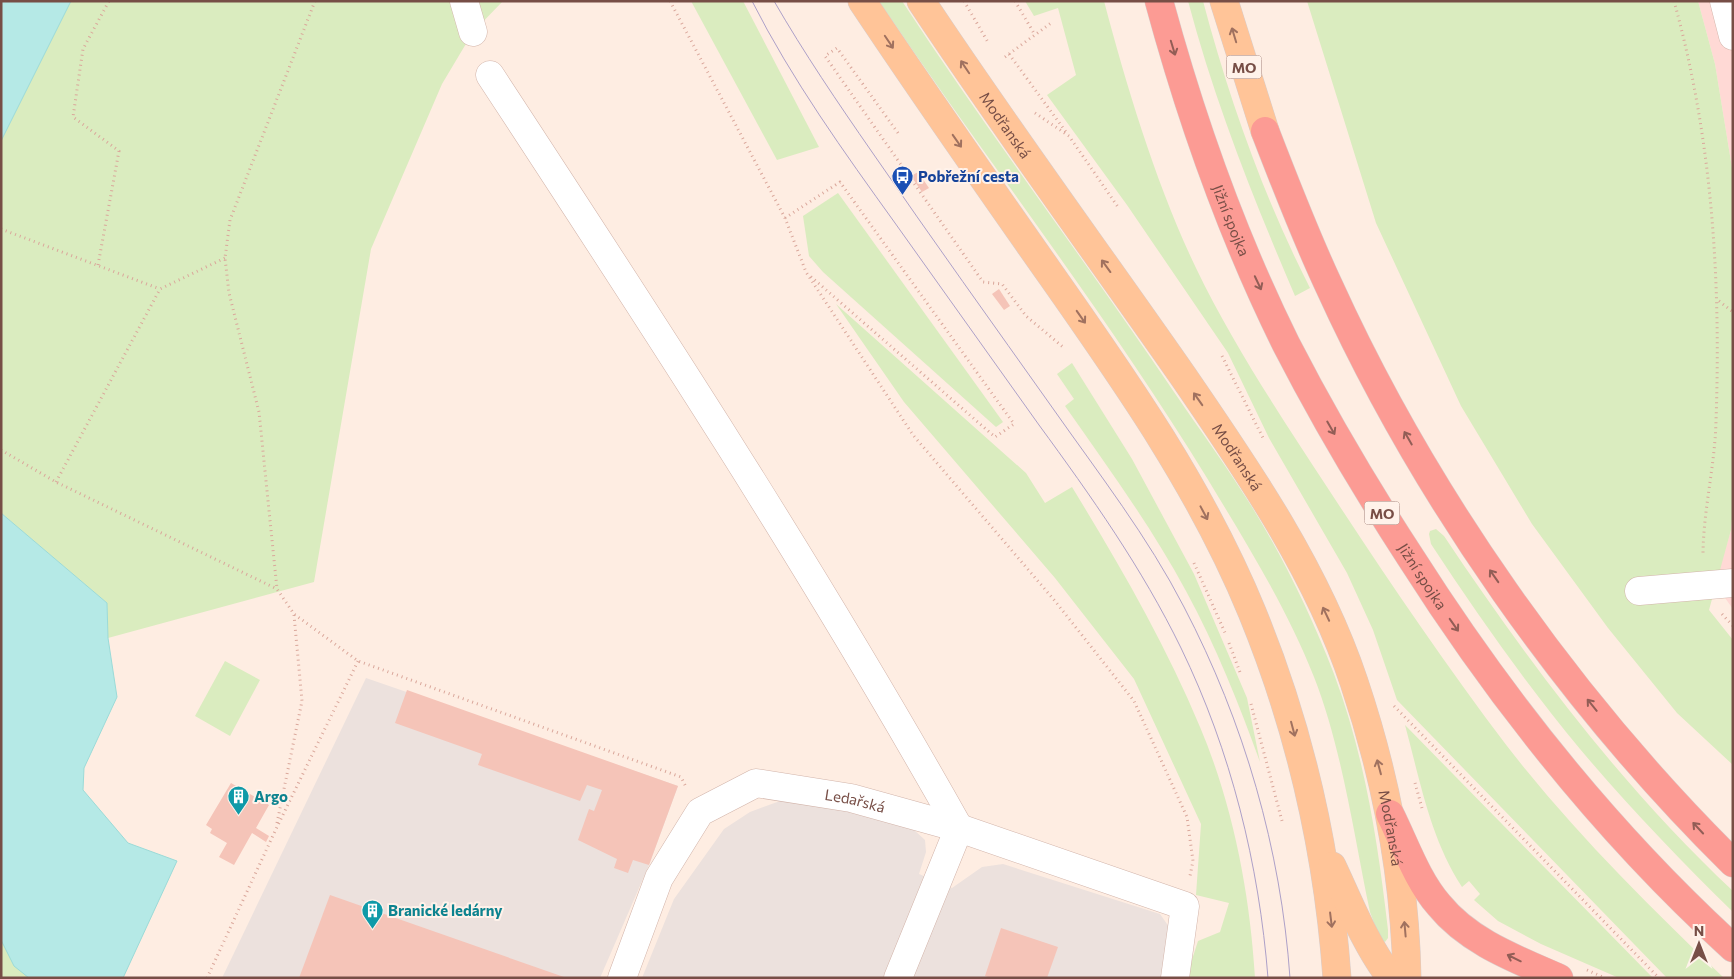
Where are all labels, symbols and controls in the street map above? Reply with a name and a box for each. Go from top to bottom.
one-way arrow [1228,27,1238,43]
one-way arrow [884,35,895,49]
one-way arrow [1168,40,1178,56]
road number: MO [1226,56,1262,78]
one-way arrow [960,61,970,75]
street label: Modřanská [976,88,1035,162]
one-way arrow [952,134,962,148]
bus stop icon: Pobřežní cesta [890,164,914,195]
place label: Pobřežní cesta [918,167,1019,185]
street label: Jižní spojka [1209,182,1254,259]
one-way arrow [1100,259,1111,273]
one-way arrow [1254,275,1263,290]
one-way arrow [1076,310,1086,324]
one-way arrow [1193,392,1203,406]
street label: Modřanská [1209,420,1266,494]
one-way arrow [1327,420,1336,435]
one-way arrow [1403,431,1413,446]
road number: MO [1364,502,1400,524]
one-way arrow [1200,505,1210,520]
street label: Jižní spojka [1395,540,1451,613]
one-way arrow [1489,569,1499,583]
one-way arrow [1320,607,1330,622]
one-way arrow [1449,618,1459,632]
one-way arrow [1587,699,1598,712]
one-way arrow [1289,721,1298,737]
one-way arrow [1373,759,1383,775]
building icon: Argo [226,784,250,815]
street label: Ledařská [824,785,887,816]
place label: Argo [254,787,288,805]
street label: Modřanská [1375,788,1407,867]
one-way arrow [1692,822,1704,835]
building icon: Branické ledárny [360,898,384,929]
place label: Branické ledárny [388,901,503,919]
one-way arrow [1326,912,1336,928]
north arrow [1674,919,1724,969]
one-way arrow [1400,921,1409,937]
text: N [1694,922,1704,939]
one-way arrow [1507,952,1522,962]

